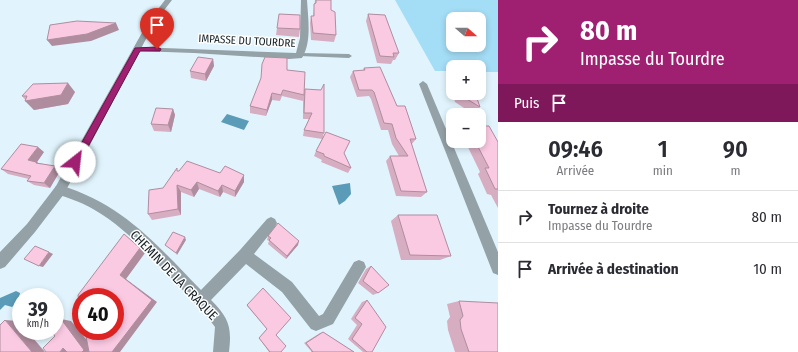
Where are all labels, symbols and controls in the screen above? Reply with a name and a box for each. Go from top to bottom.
pin [140,8,174,49]
north arrow [446,12,486,52]
map controls [446,12,486,148]
icon: arrive [146,14,168,36]
text: 80 m [580,14,637,47]
icon: right [514,16,566,68]
street label: IMPASSE DU TOURDRE [198,32,296,50]
text: Impasse du Tourdre [580,48,725,70]
button: + [446,60,486,100]
icon: arrive [548,92,570,114]
text: Puis [514,94,540,112]
button: − [446,108,486,148]
text: 09:46 [548,135,603,163]
text: 1 [658,135,668,163]
text: 90 [723,135,748,163]
position arrow [54,141,96,183]
text: Arrivée [557,163,594,178]
text: min [653,163,673,178]
text: m [730,163,740,178]
text: Tournez à droite [548,200,649,218]
icon: right [514,206,536,228]
text: 80 m [752,208,782,226]
text: Impasse du Tourdre [548,218,652,233]
street label: CHEMIN DE LA CRAQUE [127,227,221,323]
icon: arrive [514,258,536,280]
text: Arrivée à destination [548,260,679,278]
text: 10 m [753,260,782,278]
speed limit sign: 40 [72,288,124,340]
text: 39 [28,297,48,321]
text: km/h [27,318,49,330]

